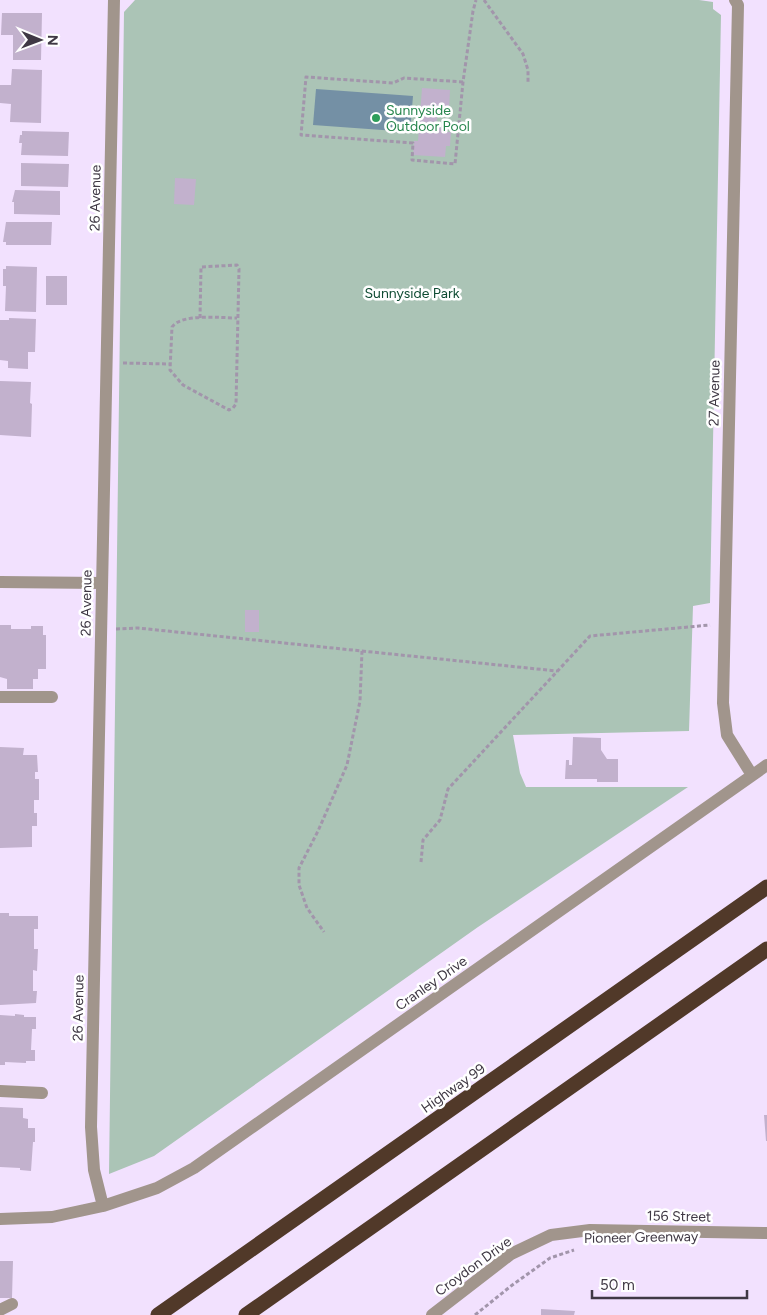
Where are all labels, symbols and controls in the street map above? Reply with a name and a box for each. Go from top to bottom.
north arrow [15,15,65,65]
text: N [44,35,61,46]
place label: Sunnyside Outdoor Pool [386,102,470,135]
marker: Sunnyside Outdoor Pool [370,112,382,124]
street label: 26 Avenue [86,164,105,231]
park label: Sunnyside Park [365,285,460,302]
street label: 27 Avenue [705,359,724,426]
street label: 26 Avenue [77,569,96,636]
street label: Cranley Drive [392,952,471,1014]
street label: 26 Avenue [69,974,88,1041]
street label: Highway 99 [418,1060,489,1117]
street label: 156 Street [647,1207,711,1226]
street label: Pioneer Greenway [584,1228,699,1247]
street label: Croydon Drive [432,1233,515,1300]
scale bar [592,1268,747,1300]
text: 50 m [600,1276,635,1294]

